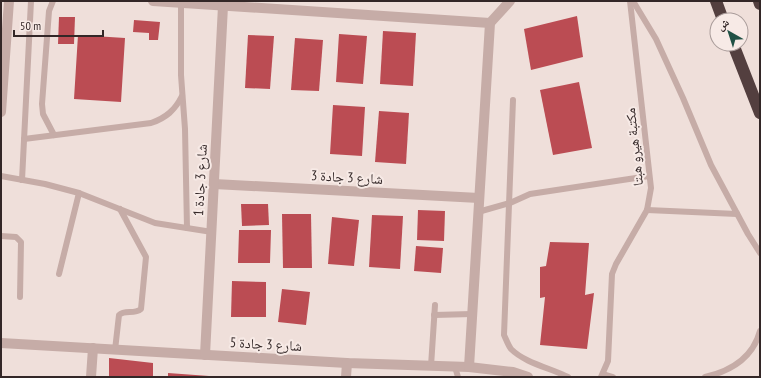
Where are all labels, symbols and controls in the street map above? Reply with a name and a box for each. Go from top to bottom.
scale bar [14,12,103,38]
north arrow [709,12,749,52]
text: ش [714,15,733,34]
text: 50 m [20,18,41,33]
street label: مكتبة هيرو هبتا [621,107,647,187]
street label: شارع 3 جادة 1 [189,144,212,217]
street label: شارع 3 جادة 3 [310,166,383,189]
street label: شارع 3 جادة 5 [229,333,302,356]

